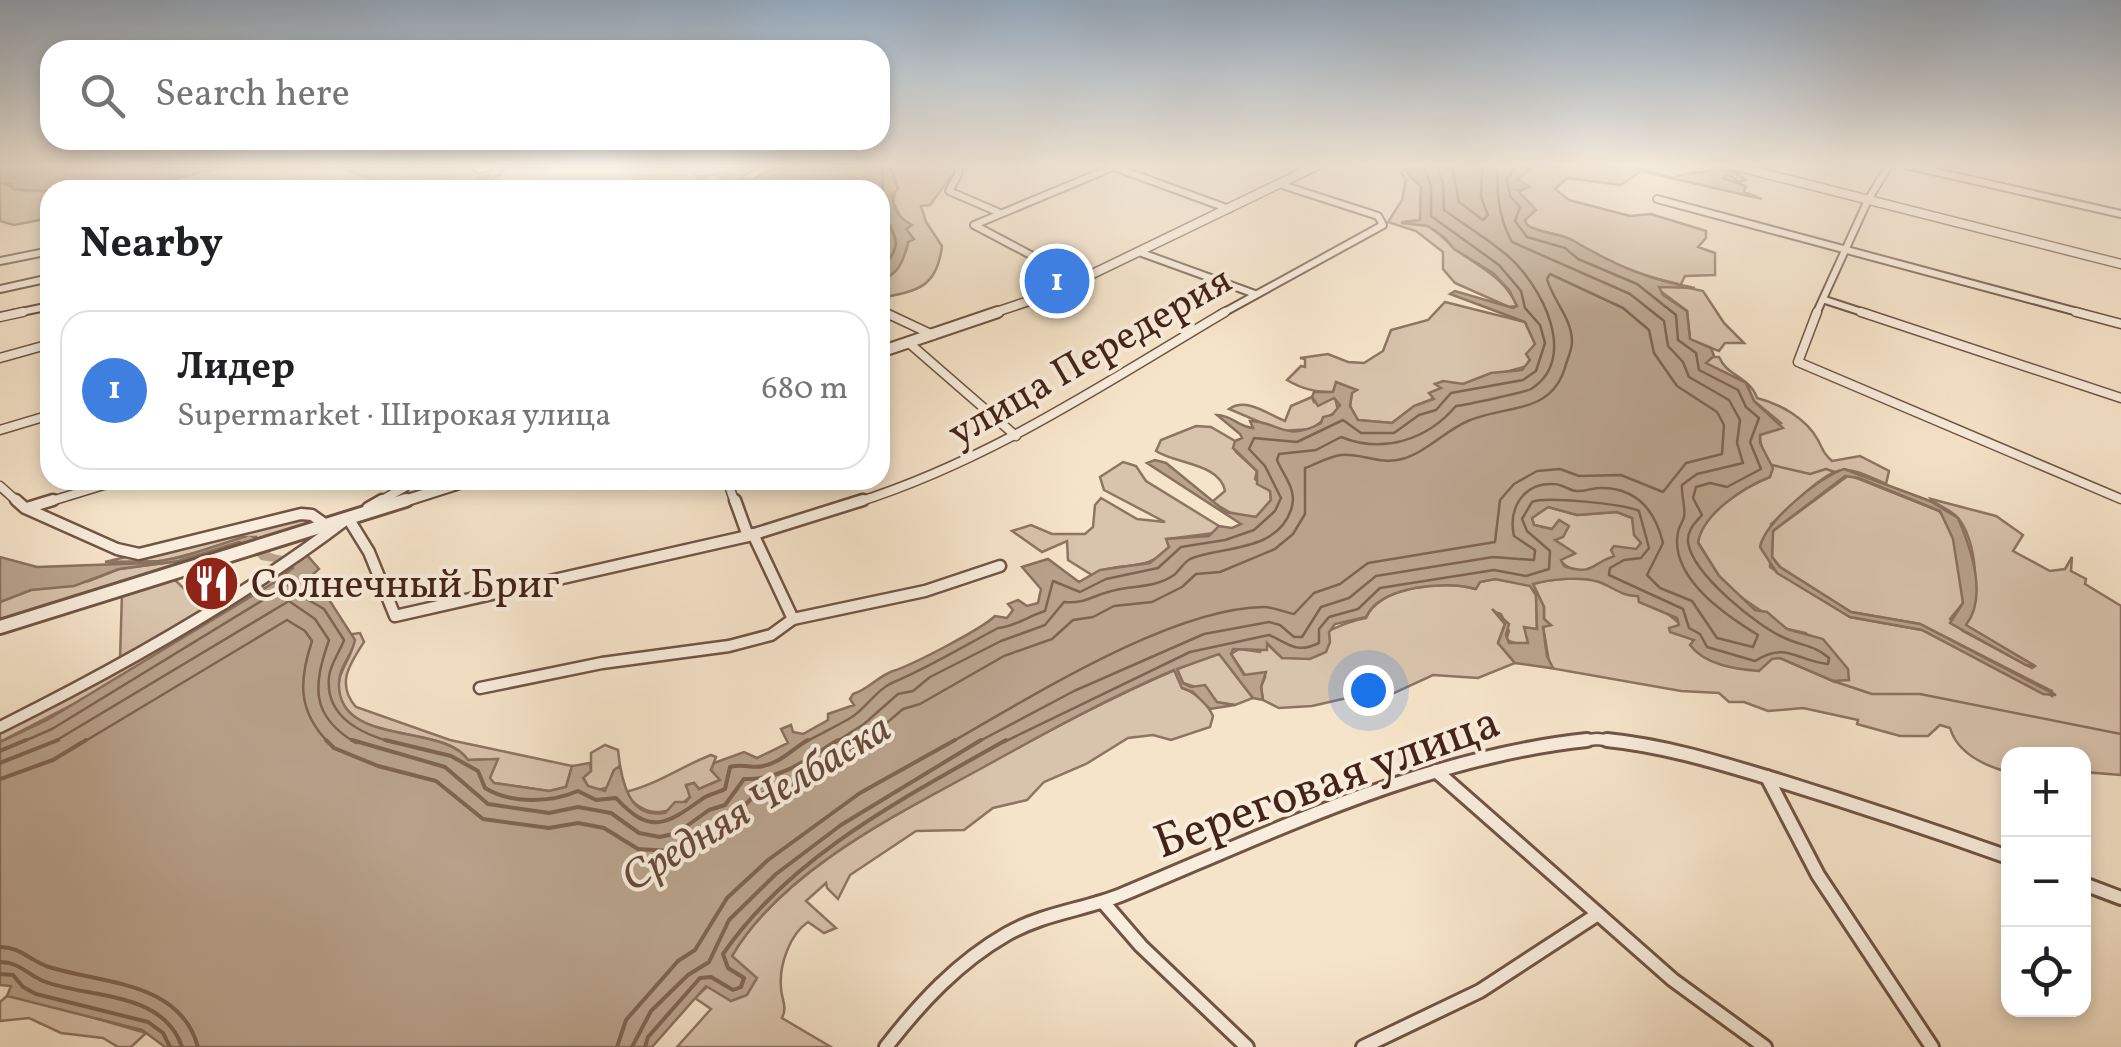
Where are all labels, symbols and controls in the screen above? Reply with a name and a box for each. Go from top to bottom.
search box [40,40,890,150]
icon: search [75,68,130,123]
text: Search here [155,69,350,122]
text: Nearby [80,216,223,275]
pin: 1 [1024,244,1090,318]
street label: улица Передерия [939,254,1243,463]
text: Лидер [177,342,295,395]
text: 1 [108,368,121,412]
text: 680 m [762,368,848,412]
text: Supermarket · Широкая улица [177,395,611,439]
restaurant icon: Солнечный Бриг [182,553,242,613]
place label: Солнечный Бриг [251,559,559,615]
your location [1343,665,1394,716]
street label: Береговая улица [1145,691,1510,878]
water label: Средняя Челбаска [611,701,903,909]
map controls [2001,747,2091,1017]
button: + [2001,747,2091,837]
button: − [2001,837,2091,927]
button: locate [2001,927,2091,1017]

